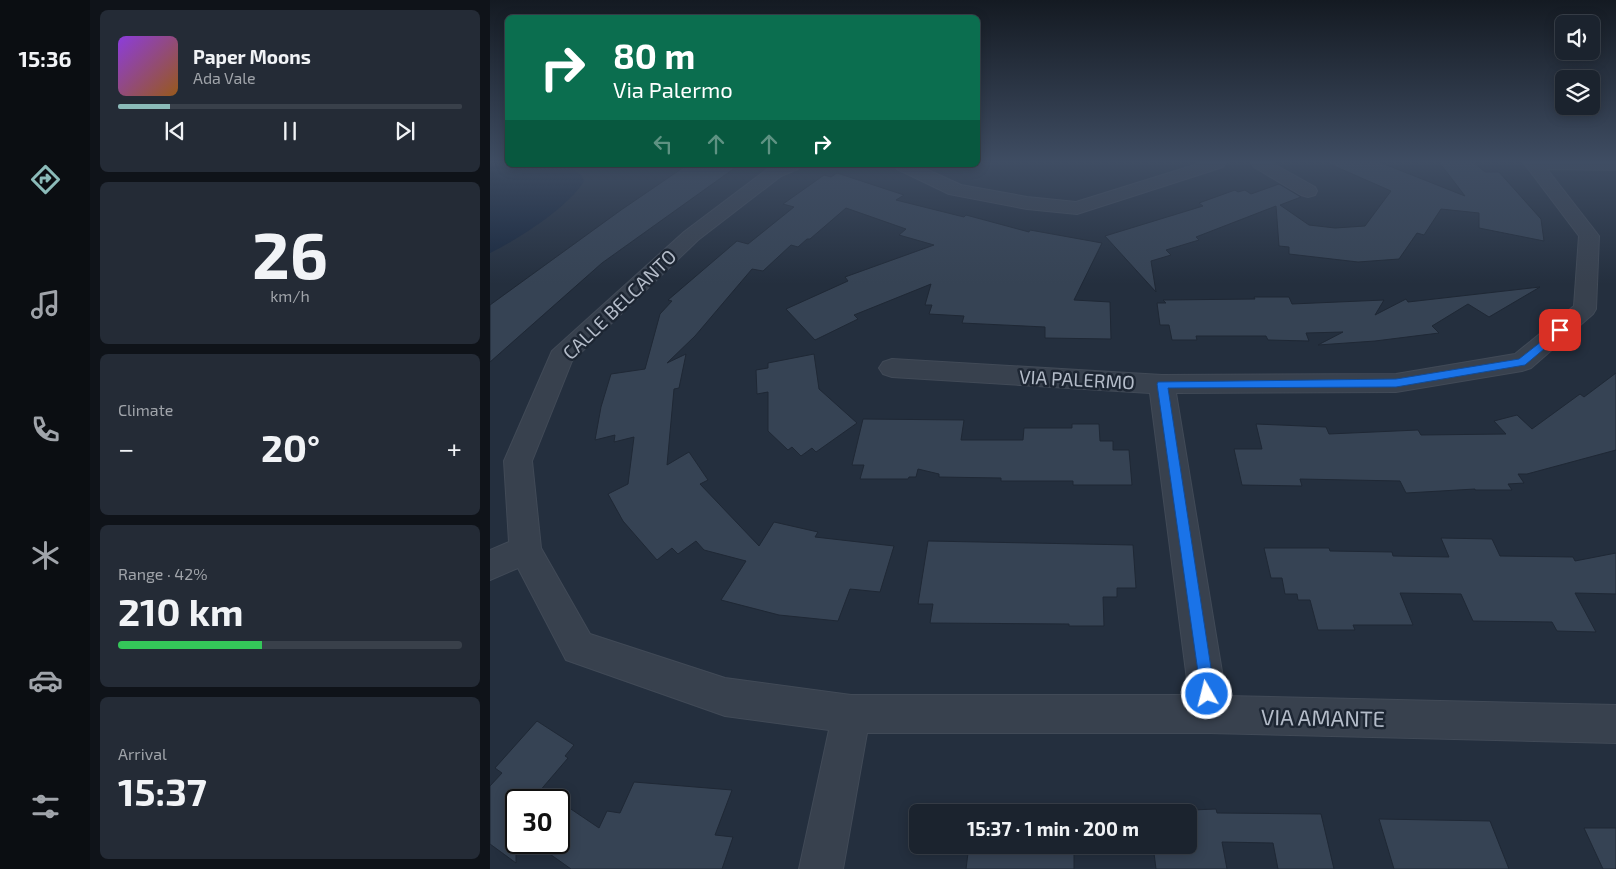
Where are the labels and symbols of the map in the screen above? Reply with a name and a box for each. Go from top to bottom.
street label: CALLE BELCANTO [558,244,680,364]
pin [1539,309,1581,351]
street label: VIA PALERMO [1018,364,1136,394]
position arrow [1180,667,1232,719]
street label: VIA AMANTE [1261,703,1385,731]
speed limit sign: 30 [505,789,570,854]

